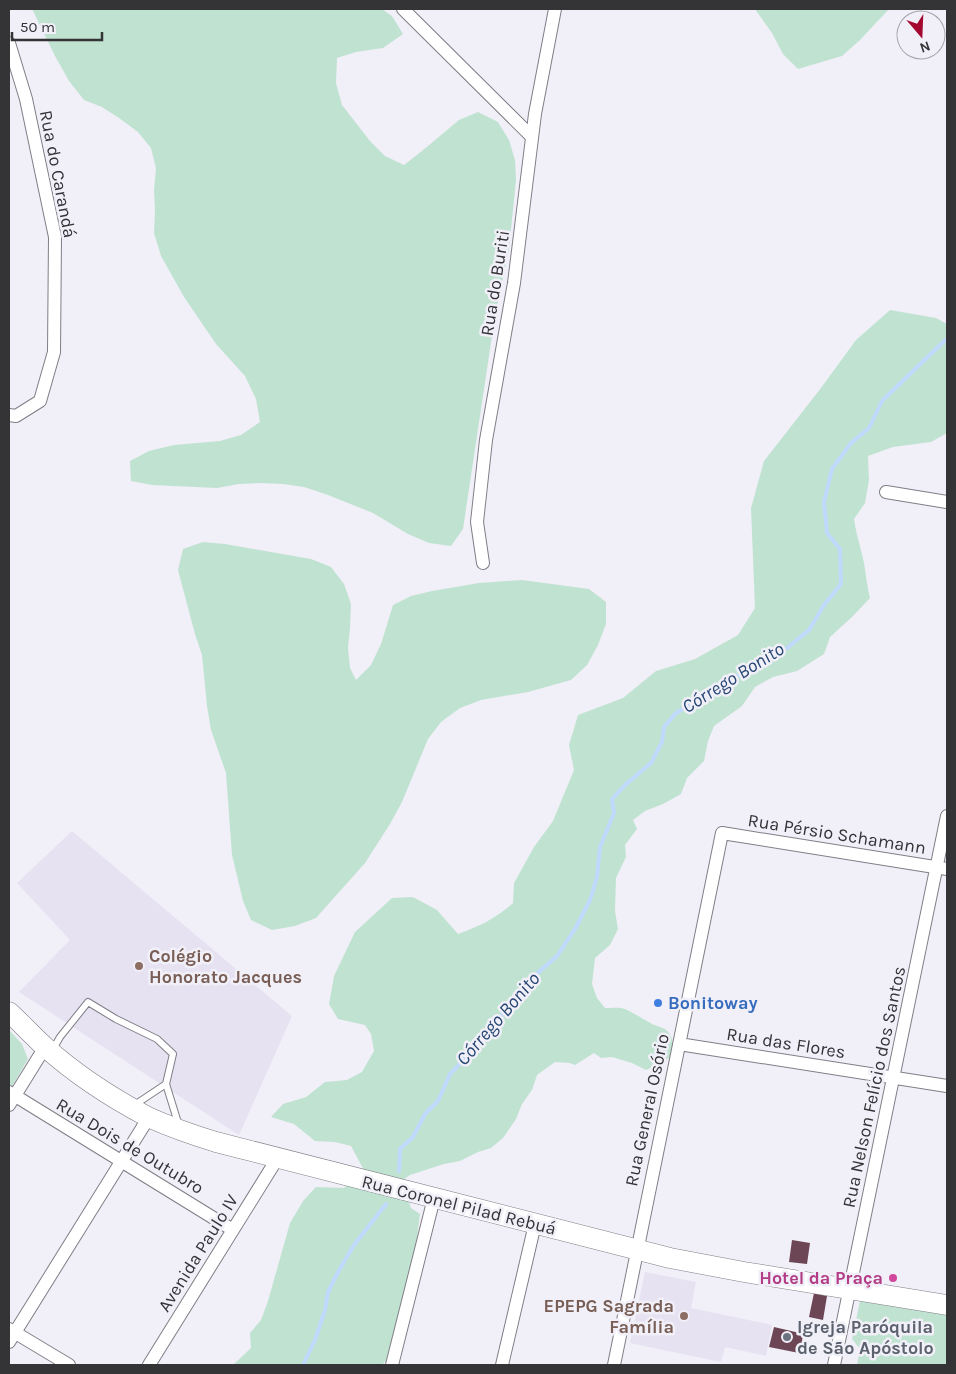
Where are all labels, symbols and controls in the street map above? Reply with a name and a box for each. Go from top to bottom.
scale bar [12,10,102,42]
north arrow [896,10,946,60]
text: 50 m [20,18,55,36]
text: N [918,37,933,56]
street label: Rua do Carandá [35,108,81,240]
street label: Rua do Buriti [476,228,514,338]
water label: Córrego Bonito [678,638,789,718]
street label: Rua Pérsio Schamann [746,809,928,859]
place label: Colégio Honorato Jacques [149,945,302,988]
marker: Colégio Honorato Jacques [133,960,145,972]
street label: Rua Nelson Felício dos Santos [838,964,910,1210]
water label: Córrego Bonito [452,968,545,1070]
place label: Bonitoway [668,992,758,1014]
marker: Bonitoway [652,997,664,1009]
street label: Rua das Flores [725,1023,847,1063]
street label: Rua General Osório [620,1032,674,1188]
street label: Rua Dois de Outubro [52,1093,208,1199]
street label: Rua Coronel Pilad Rebuá [359,1170,559,1240]
street label: Avenida Paulo IV [153,1190,243,1316]
place label: Hotel da Praça [759,1267,883,1289]
marker: Hotel da Praça [887,1272,899,1284]
place label: EPEPG Sagrada Família [544,1295,674,1338]
marker: EPEPG Sagrada Família [678,1310,690,1322]
place label: Igreja Paróquila de São Apóstolo [797,1316,934,1359]
marker: Igreja Paróquila de São Apóstolo [781,1331,793,1343]

